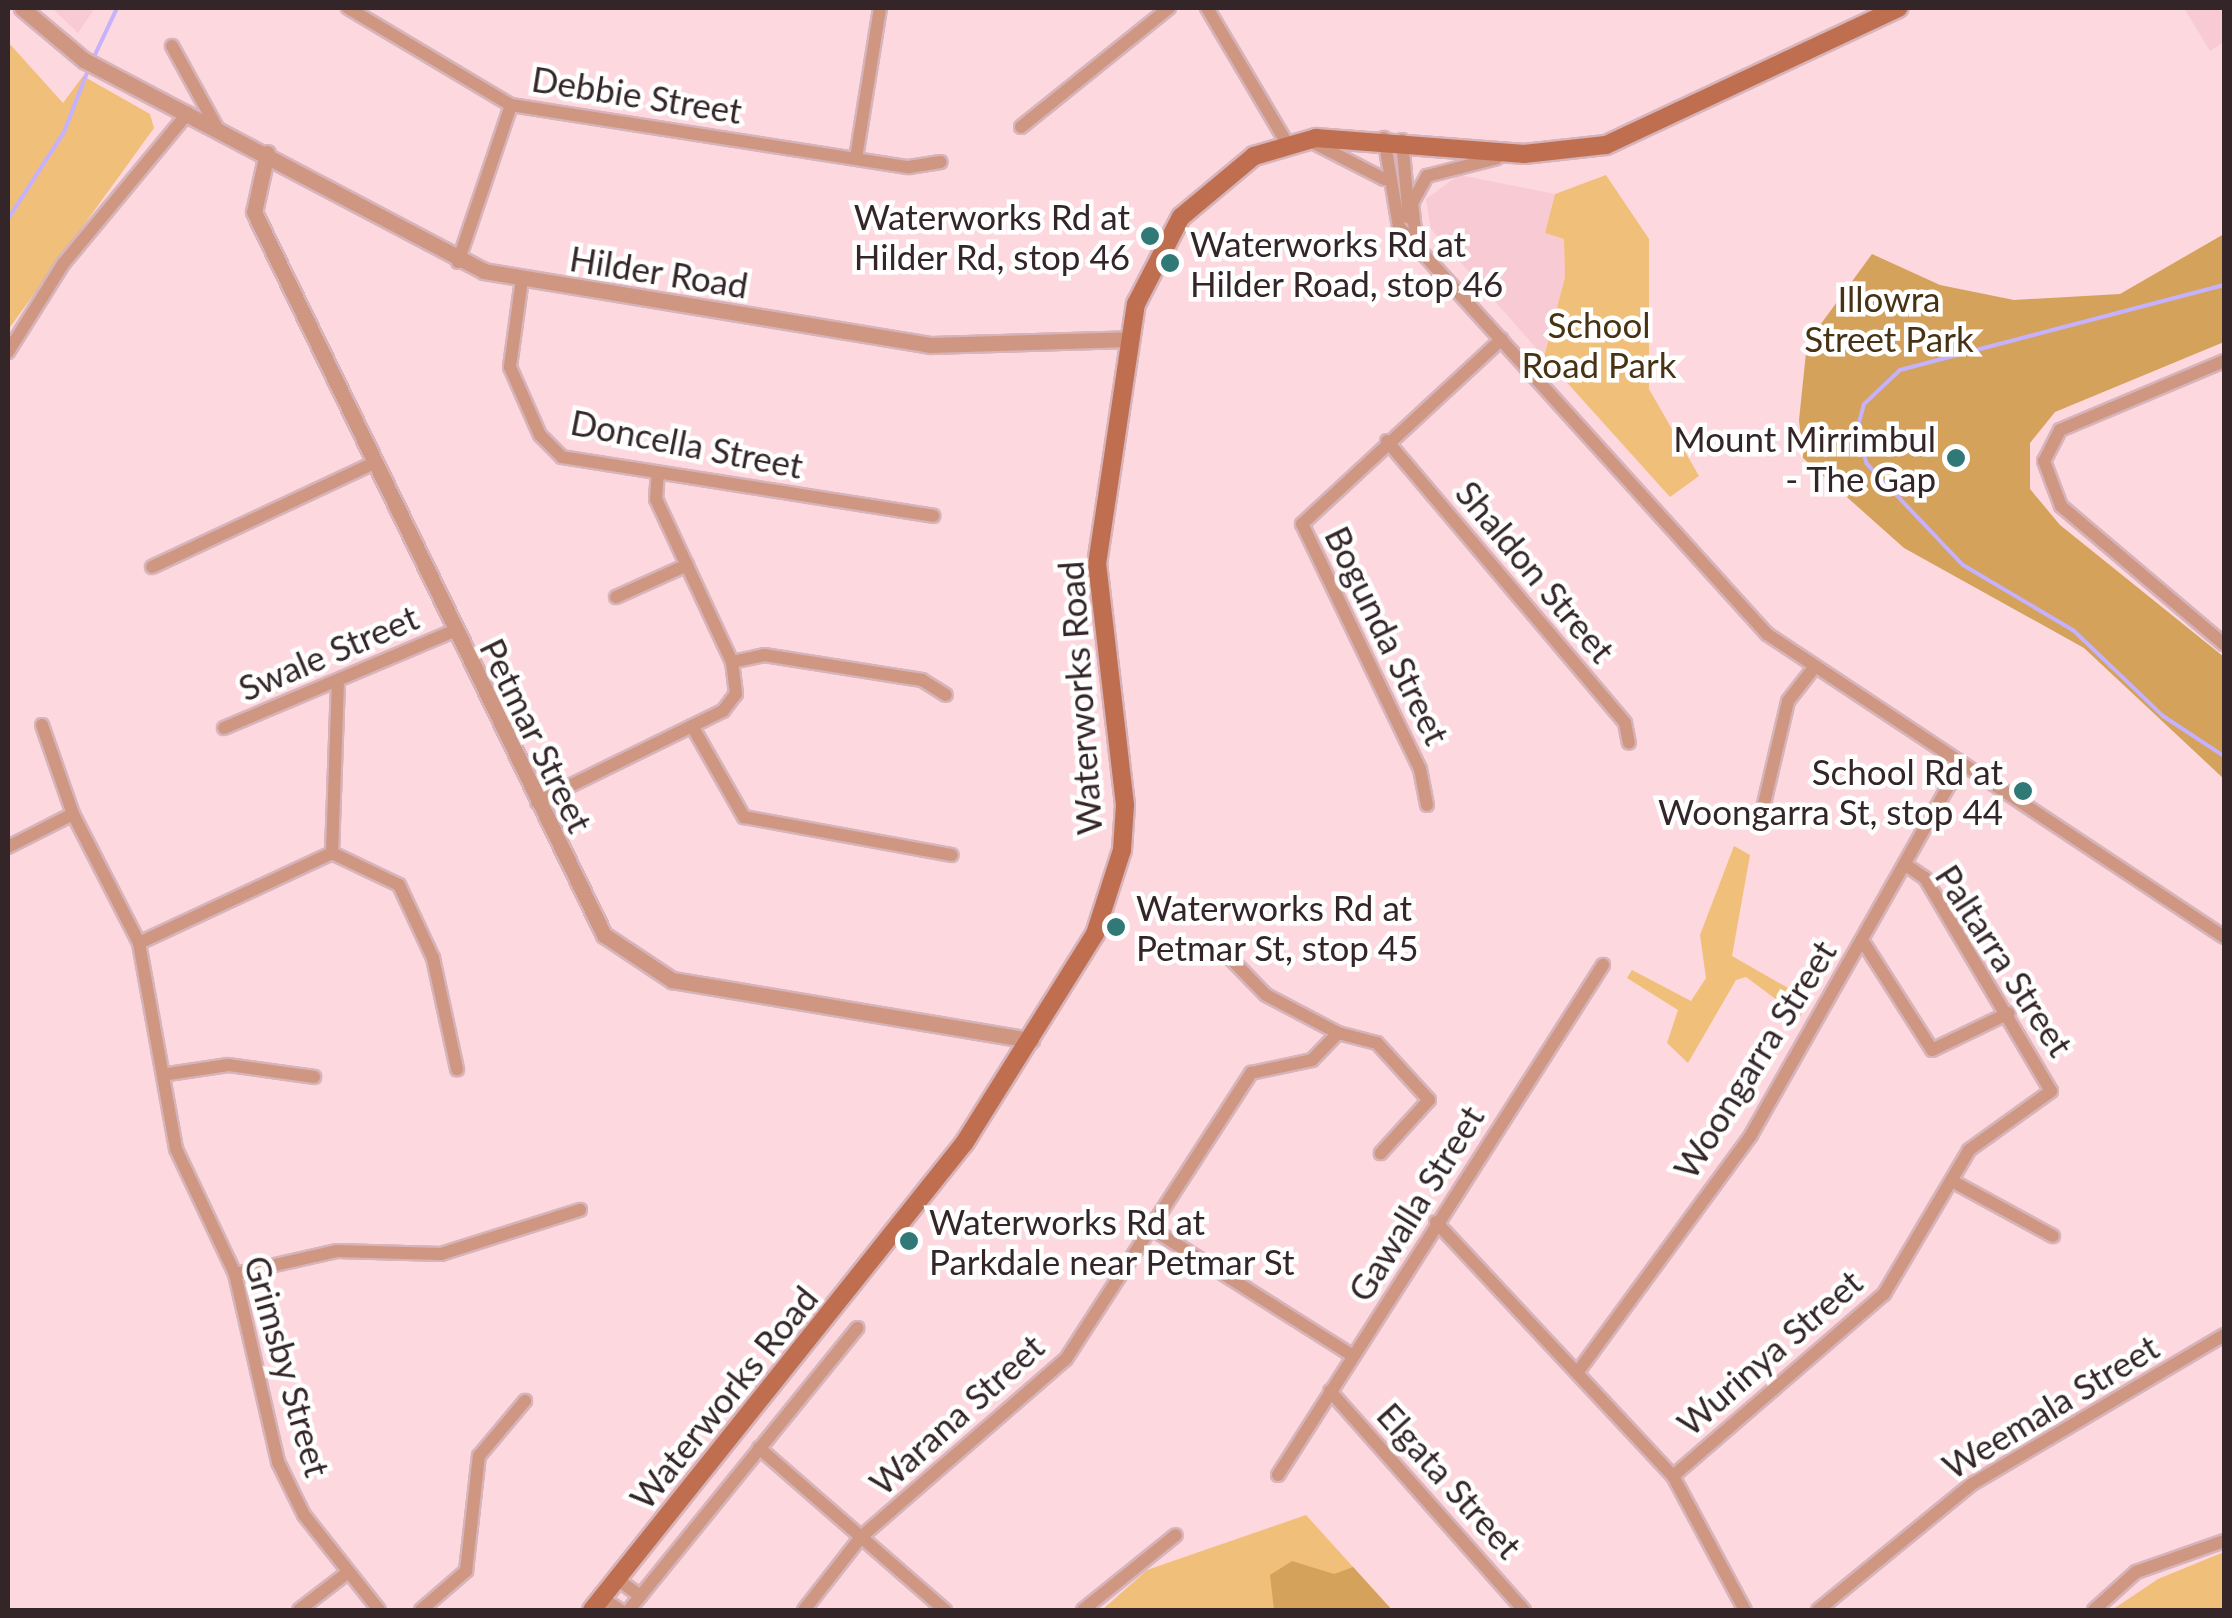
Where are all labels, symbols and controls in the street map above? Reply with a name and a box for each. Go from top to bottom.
street label: Debbie Street [529,57,745,131]
place label: Waterworks Rd at Hilder Rd, stop 46 [853,195,1130,277]
place label: Waterworks Rd at Hilder Road, stop 46 [1190,222,1504,304]
marker: Waterworks Rd at Hilder Rd, stop 46 [1139,225,1161,247]
street label: Hilder Road [567,236,751,306]
marker: Waterworks Rd at Hilder Road, stop 46 [1159,252,1181,274]
park label: Illowra Street Park [1804,277,1974,359]
park label: School Road Park [1522,303,1676,385]
street label: Doncella Street [567,400,807,486]
place label: Mount Mirrimbul - The Gap [1673,417,1936,499]
marker: Mount Mirrimbul - The Gap [1945,447,1967,469]
street label: Shaldon Street [1448,472,1624,670]
street label: Bogunda Street [1317,519,1459,751]
street label: Waterworks Road [1048,560,1110,836]
street label: Swale Street [232,595,424,709]
street label: Petmar Street [472,631,602,839]
place label: School Rd at Woongarra St, stop 44 [1658,750,2003,832]
marker: School Rd at Woongarra St, stop 44 [2012,780,2034,802]
street label: Paltarra Street [1928,856,2082,1064]
place label: Waterworks Rd at Petmar St, stop 45 [1136,886,1419,968]
marker: Waterworks Rd at Petmar St, stop 45 [1105,916,1127,938]
street label: Woongarra Street [1664,932,1844,1186]
street label: Gawalla Street [1338,1098,1492,1308]
place label: Waterworks Rd at Parkdale near Petmar St [929,1200,1296,1282]
marker: Waterworks Rd at Parkdale near Petmar St [898,1230,920,1252]
street label: Grimsby Street [236,1250,340,1482]
street label: Wurinya Street [1668,1260,1870,1444]
street label: Waterworks Road [620,1277,826,1517]
street label: Warana Street [860,1325,1052,1503]
street label: Weemala Street [1935,1325,2165,1487]
street label: Elgata Street [1369,1394,1531,1566]

